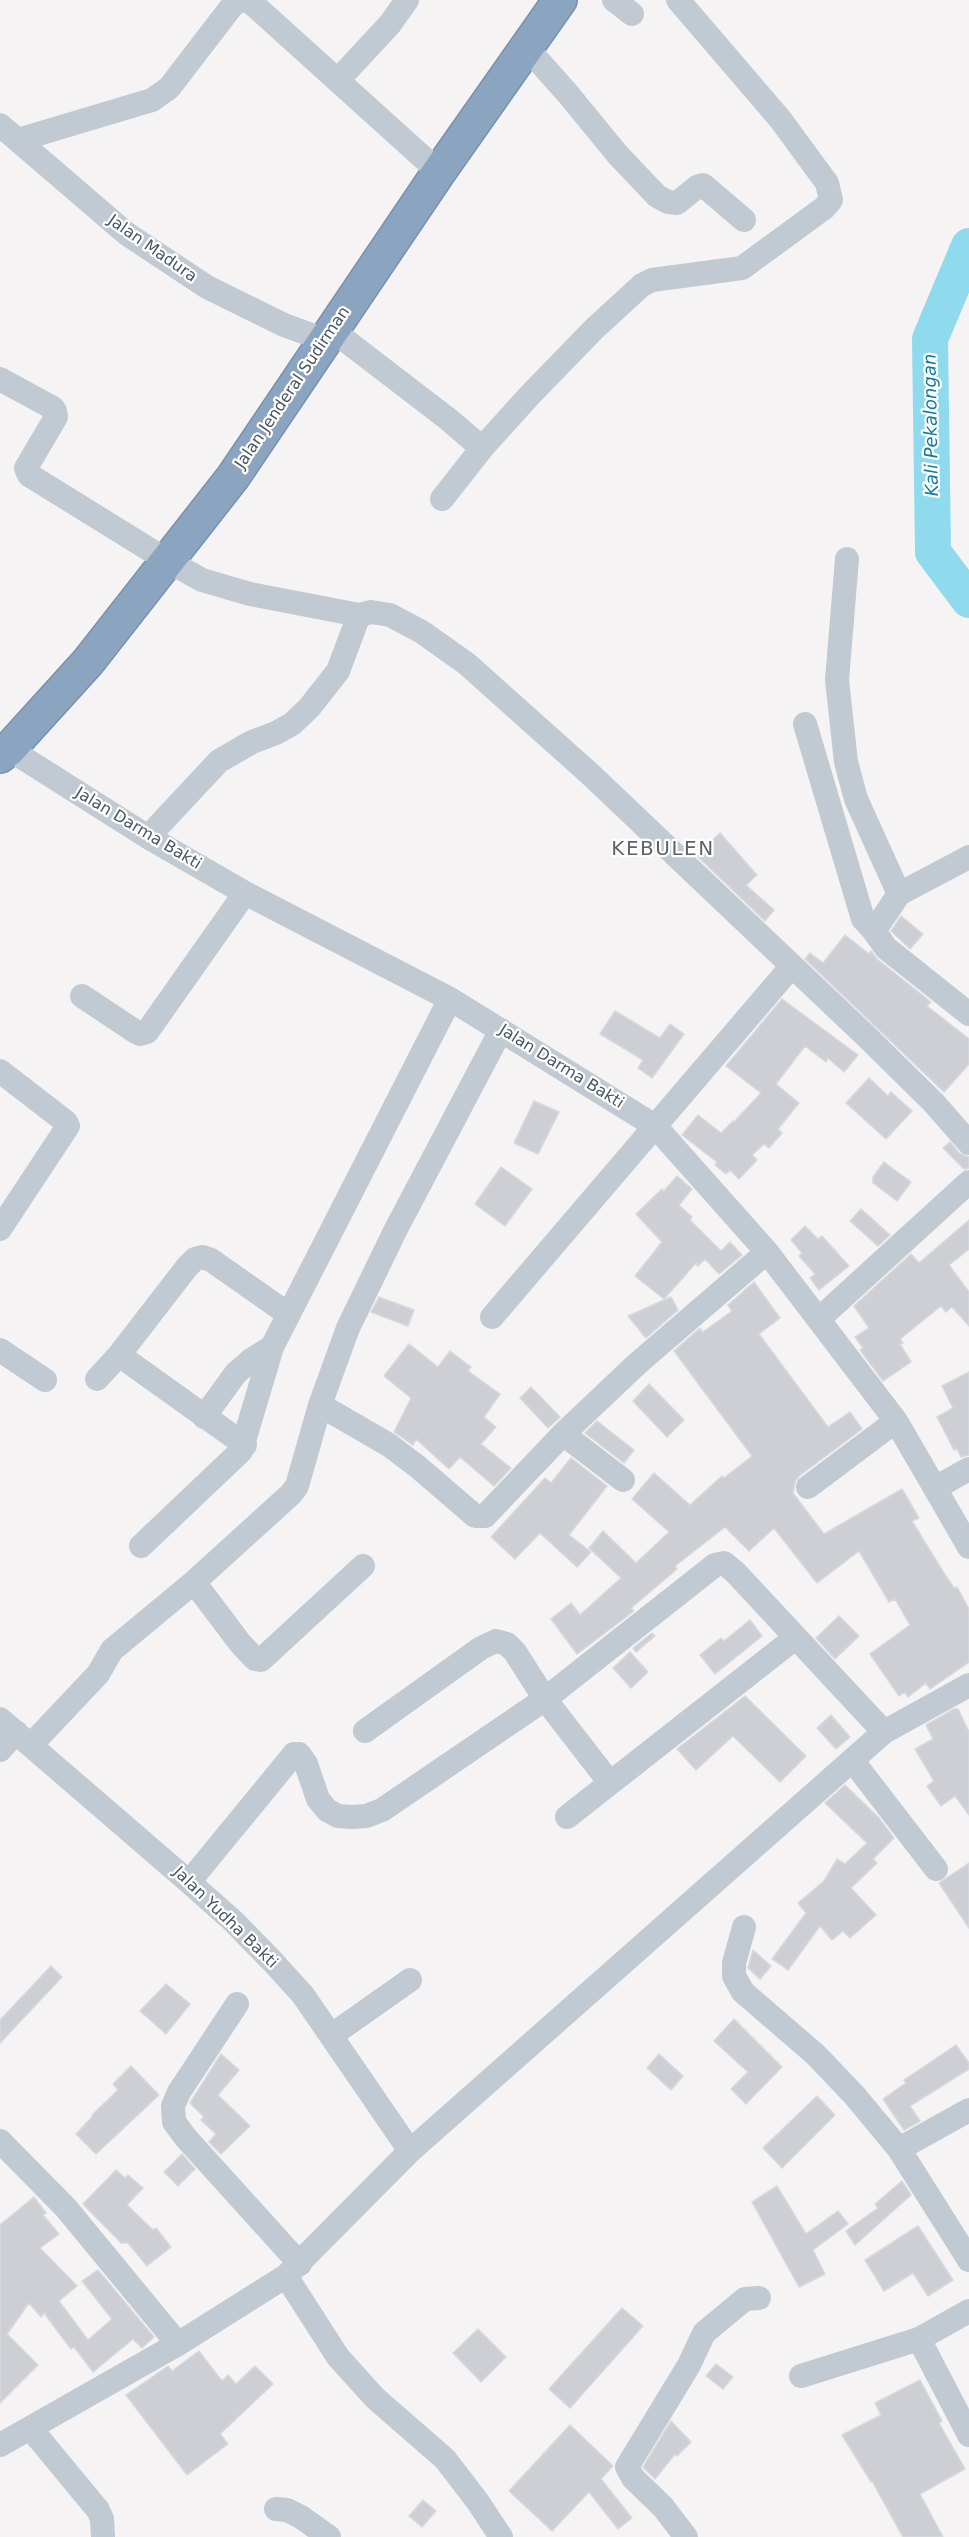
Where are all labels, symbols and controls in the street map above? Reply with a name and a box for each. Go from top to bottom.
street label: Jalan Madura [104,211,200,287]
street label: Jalan Jenderal Sudirman [232,303,354,473]
water label: Kali Pekalongan [920,354,944,496]
street label: Jalan Darma Bakti [71,784,205,874]
district label: KEBULEN [611,838,715,862]
street label: Jalan Darma Bakti [495,1021,627,1113]
street label: Jalan Yudha Bakti [169,1863,281,1973]

